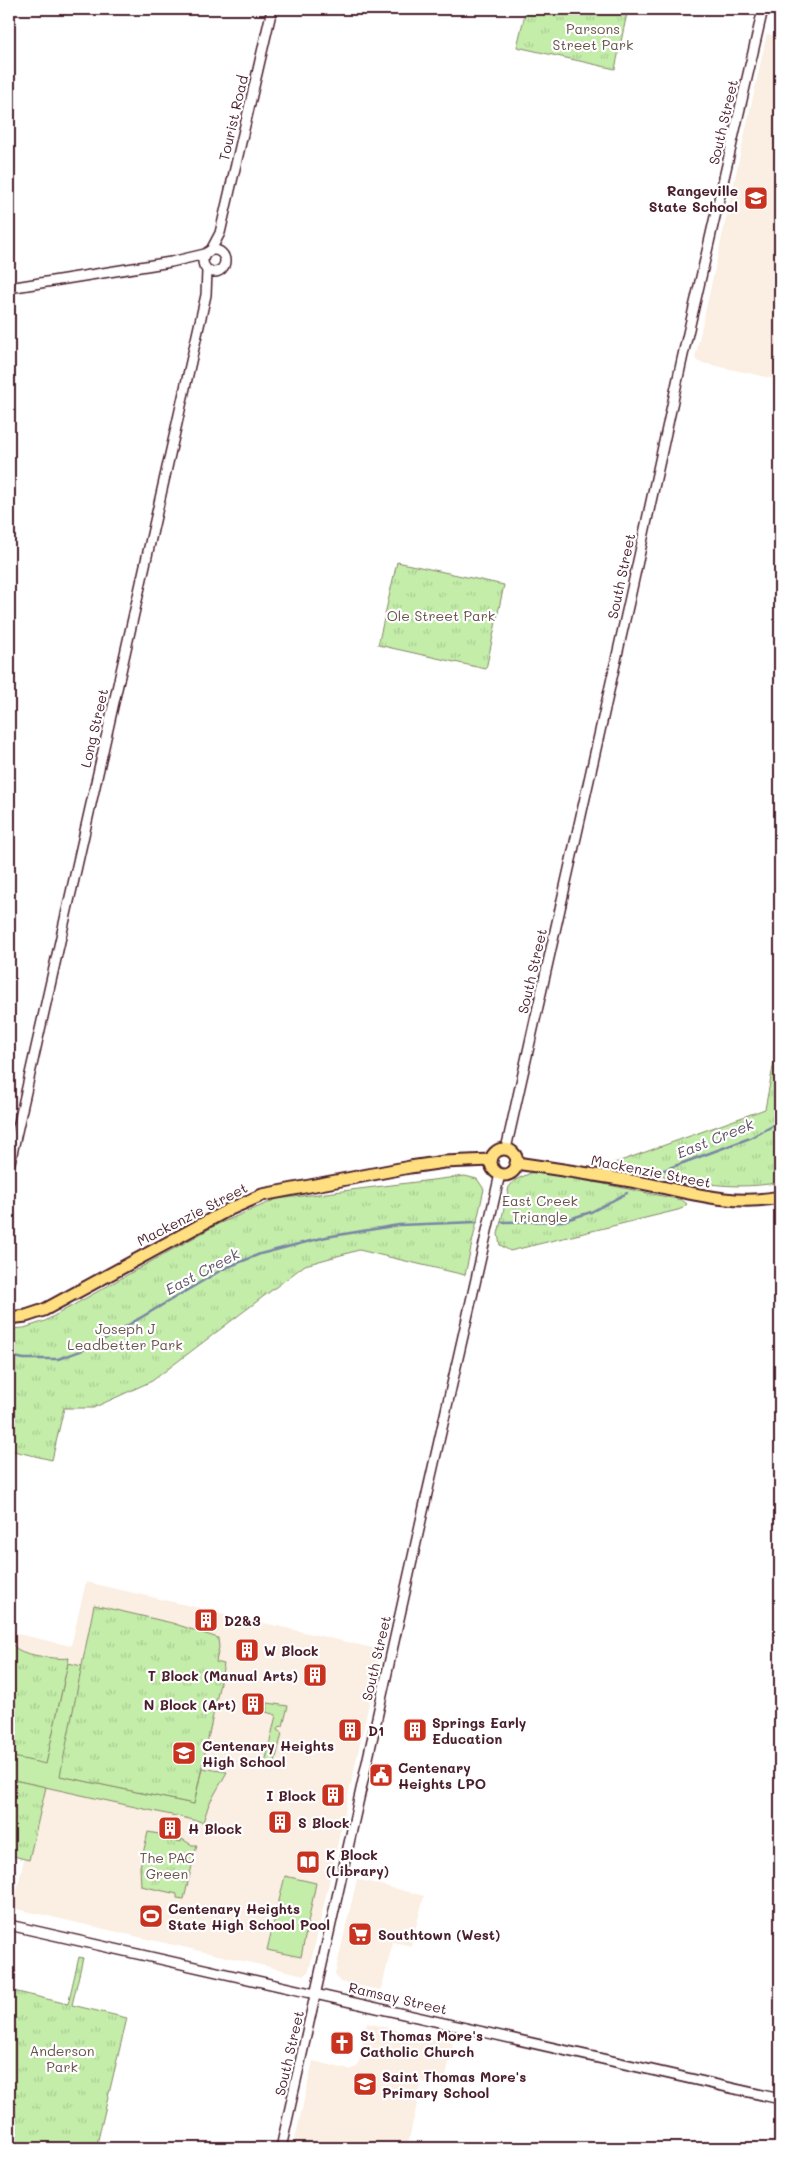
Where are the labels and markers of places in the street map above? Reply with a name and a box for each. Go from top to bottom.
place label: Rangeville State School [649,181,738,216]
school or university icon: Rangeville State School [743,185,769,211]
building icon: D2&3 [193,1607,219,1633]
place label: D2&3 [224,1611,261,1630]
building icon: W Block [234,1637,260,1663]
place label: W Block [264,1641,319,1660]
building icon: T Block (Manual Arts) [302,1662,328,1688]
place label: T Block (Manual Arts) [148,1666,298,1685]
building icon: N Block (Art) [240,1691,266,1717]
place label: N Block (Art) [144,1695,236,1714]
place label: Springs Early Education [432,1713,527,1748]
building icon: D1 [337,1717,363,1743]
building icon: Springs Early Education [402,1717,428,1743]
place label: D1 [368,1721,384,1740]
place label: Centenary Heights High School [202,1736,334,1771]
school or university icon: Centenary Heights High School [171,1740,197,1766]
place label: Centenary Heights LPO [398,1758,486,1793]
public building icon: Centenary Heights LPO [368,1762,394,1788]
building icon: I Block [320,1782,346,1808]
place label: I Block [266,1786,316,1805]
building icon: S Block [267,1809,293,1835]
place label: S Block [298,1813,349,1832]
building icon: H Block [157,1815,183,1841]
place label: H Block [188,1819,242,1838]
place label: K Block (Library) [326,1845,389,1880]
library icon: K Block (Library) [295,1849,321,1875]
place label: Centenary Heights State High School Pool [168,1899,330,1934]
sports icon: Centenary Heights State High School Pool [138,1903,164,1929]
supermarket icon: Southtown (West) [347,1921,373,1947]
place label: Southtown (West) [378,1925,500,1944]
place label: St Thomas More's Catholic Church [360,2026,483,2061]
church icon: St Thomas More's Catholic Church [329,2030,355,2056]
place label: Saint Thomas More's Primary School [382,2067,526,2102]
school or university icon: Saint Thomas More's Primary School [352,2071,378,2097]

